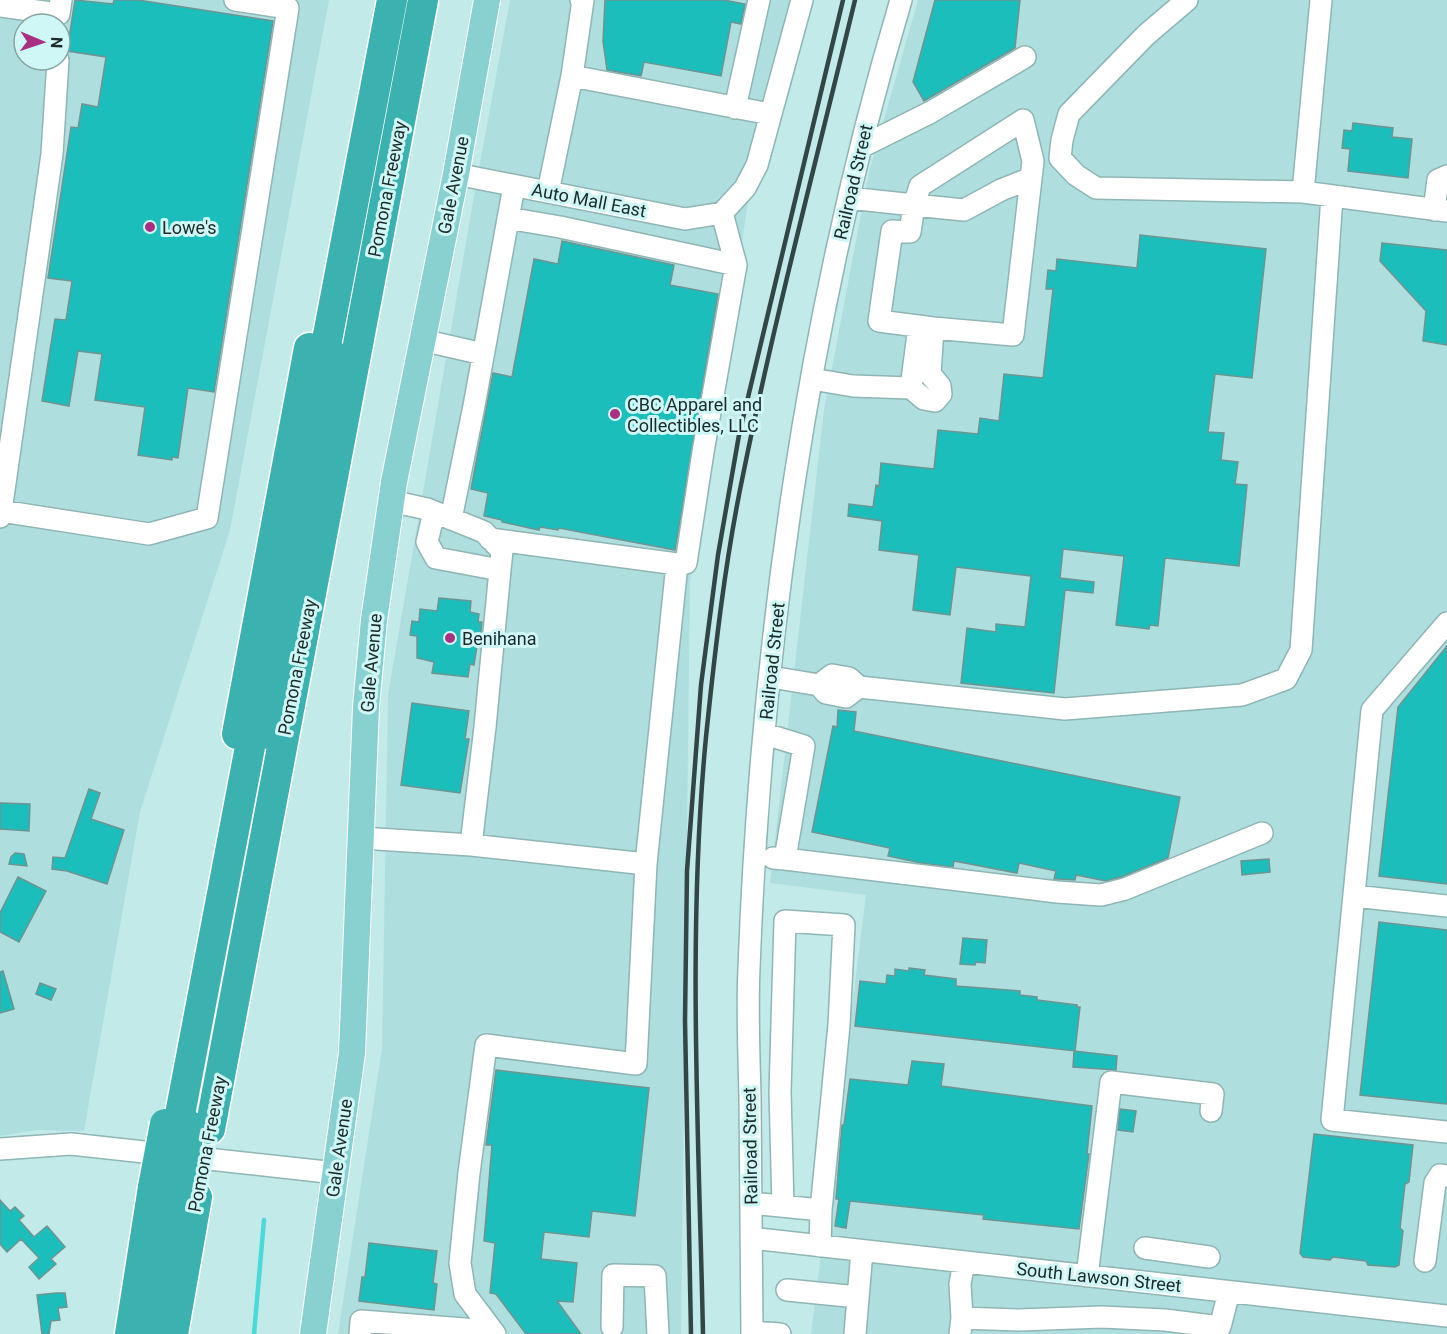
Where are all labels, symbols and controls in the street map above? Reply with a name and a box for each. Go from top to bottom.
north arrow [12,12,72,72]
text: N [47,37,66,48]
street label: Pomona Freeway [364,119,411,259]
street label: Railroad Street [830,122,876,242]
street label: Gale Avenue [433,134,473,236]
street label: Auto Mall East [530,179,648,221]
place label: Lowe's [162,217,217,238]
marker: Lowe's [143,220,157,234]
place label: CBC Apparel and Collectibles, LLC [627,394,762,436]
marker: CBC Apparel and Collectibles, LLC [608,407,622,421]
street label: Pomona Freeway [274,597,321,737]
street label: Railroad Street [755,601,789,721]
street label: Gale Avenue [356,613,386,713]
place label: Benihana [462,628,537,649]
marker: Benihana [443,631,457,645]
street label: Pomona Freeway [184,1074,231,1214]
street label: Railroad Street [738,1087,762,1205]
street label: Gale Avenue [322,1097,356,1199]
street label: South Lawson Street [1016,1258,1183,1296]

